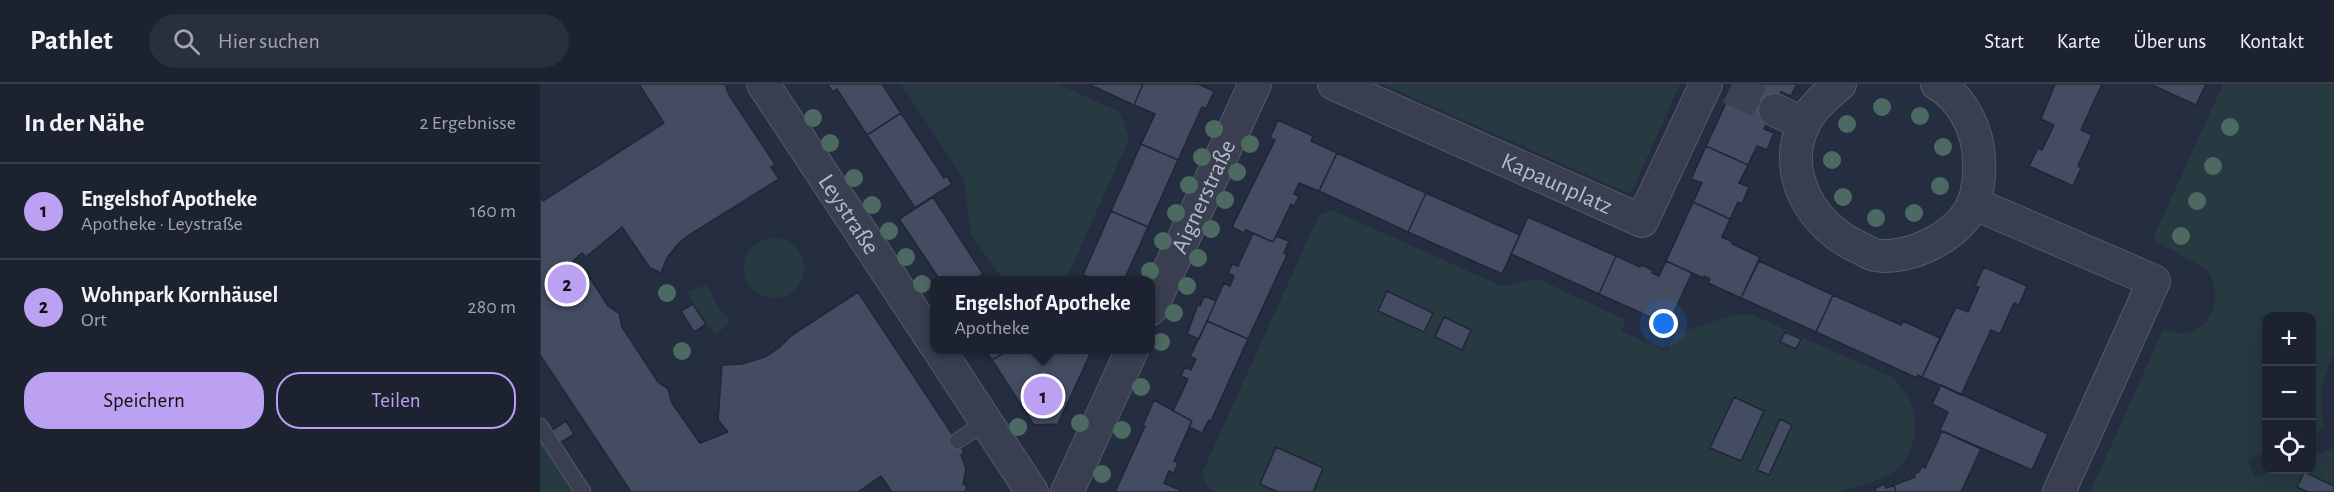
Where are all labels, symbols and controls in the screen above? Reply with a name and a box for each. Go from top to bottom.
search box [149,14,569,68]
icon: search [170,25,203,58]
text: Pathlet [30,27,113,55]
text: Hier suchen [218,30,320,52]
text: Start [1984,31,2024,52]
text: Karte [2057,31,2100,52]
text: Über uns [2133,31,2206,52]
text: Kontakt [2239,31,2304,52]
text: In der Nähe [24,110,144,136]
text: 2 Ergebnisse [419,113,516,133]
street label: Aignerstraße [1167,136,1240,257]
street label: Kapaunplatz [1498,149,1616,219]
street label: Leystraße [813,170,883,259]
text: Engelshof Apotheke [81,188,257,210]
text: 1 [40,201,47,221]
text: 160 m [470,201,516,221]
text: Apotheke · Leystraße [81,214,243,234]
pin: 2 [548,262,586,306]
popup [930,276,1155,354]
text: Wohnpark Kornhäusel [81,284,278,306]
text: Engelshof Apotheke [954,292,1131,314]
text: 2 [39,297,48,317]
text: 280 m [468,297,516,317]
your location [1649,309,1678,338]
text: Ort [81,310,107,330]
map controls [2262,312,2316,474]
button: + [2262,312,2316,366]
text: Apotheke [954,318,1030,338]
button: − [2262,366,2316,420]
button: Speichern [24,372,264,429]
button: Teilen [276,372,516,429]
pin: 1 [1024,374,1062,418]
button: locate [2262,420,2316,474]

